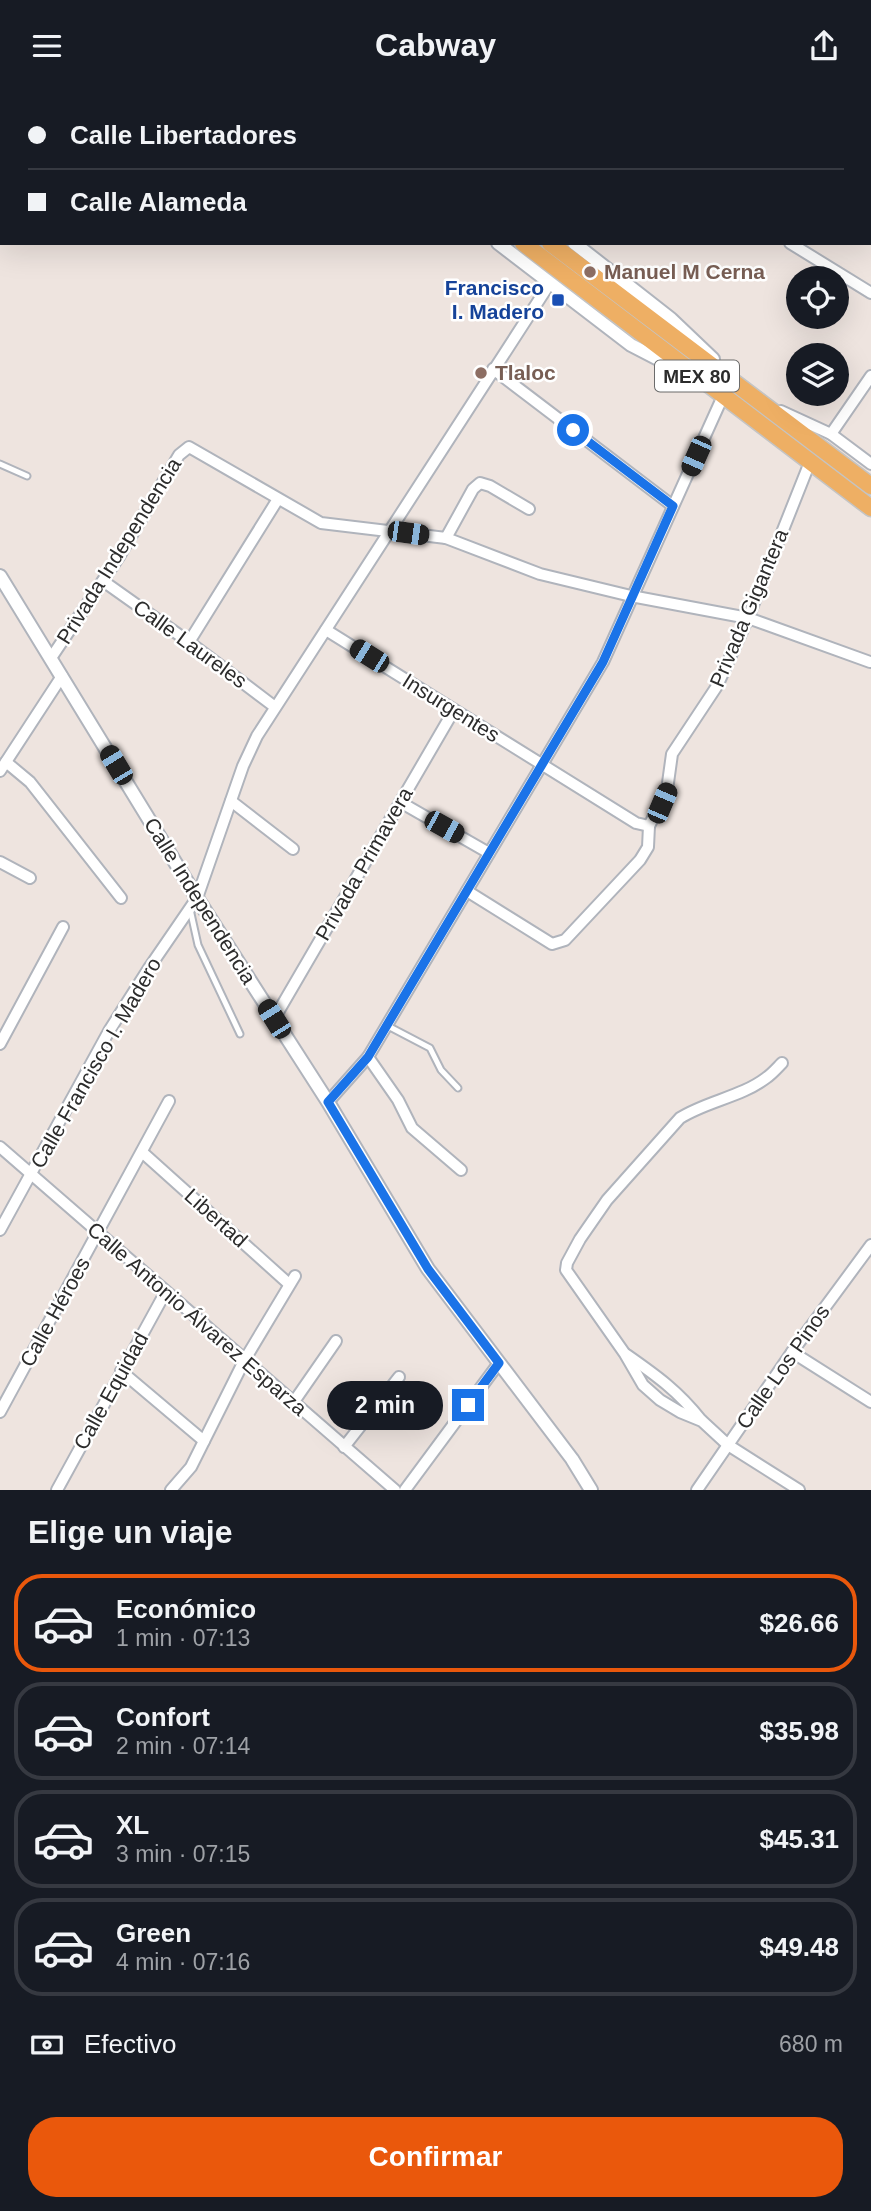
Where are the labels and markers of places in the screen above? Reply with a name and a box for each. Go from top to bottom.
place label: Manuel M Cerna [604,260,765,283]
marker: Manuel M Cerna [582,264,598,280]
place label: Francisco I. Madero [445,276,544,323]
marker: Francisco I. Madero [550,292,566,308]
place label: Tlaloc [495,361,556,384]
marker: Tlaloc [473,365,489,381]

